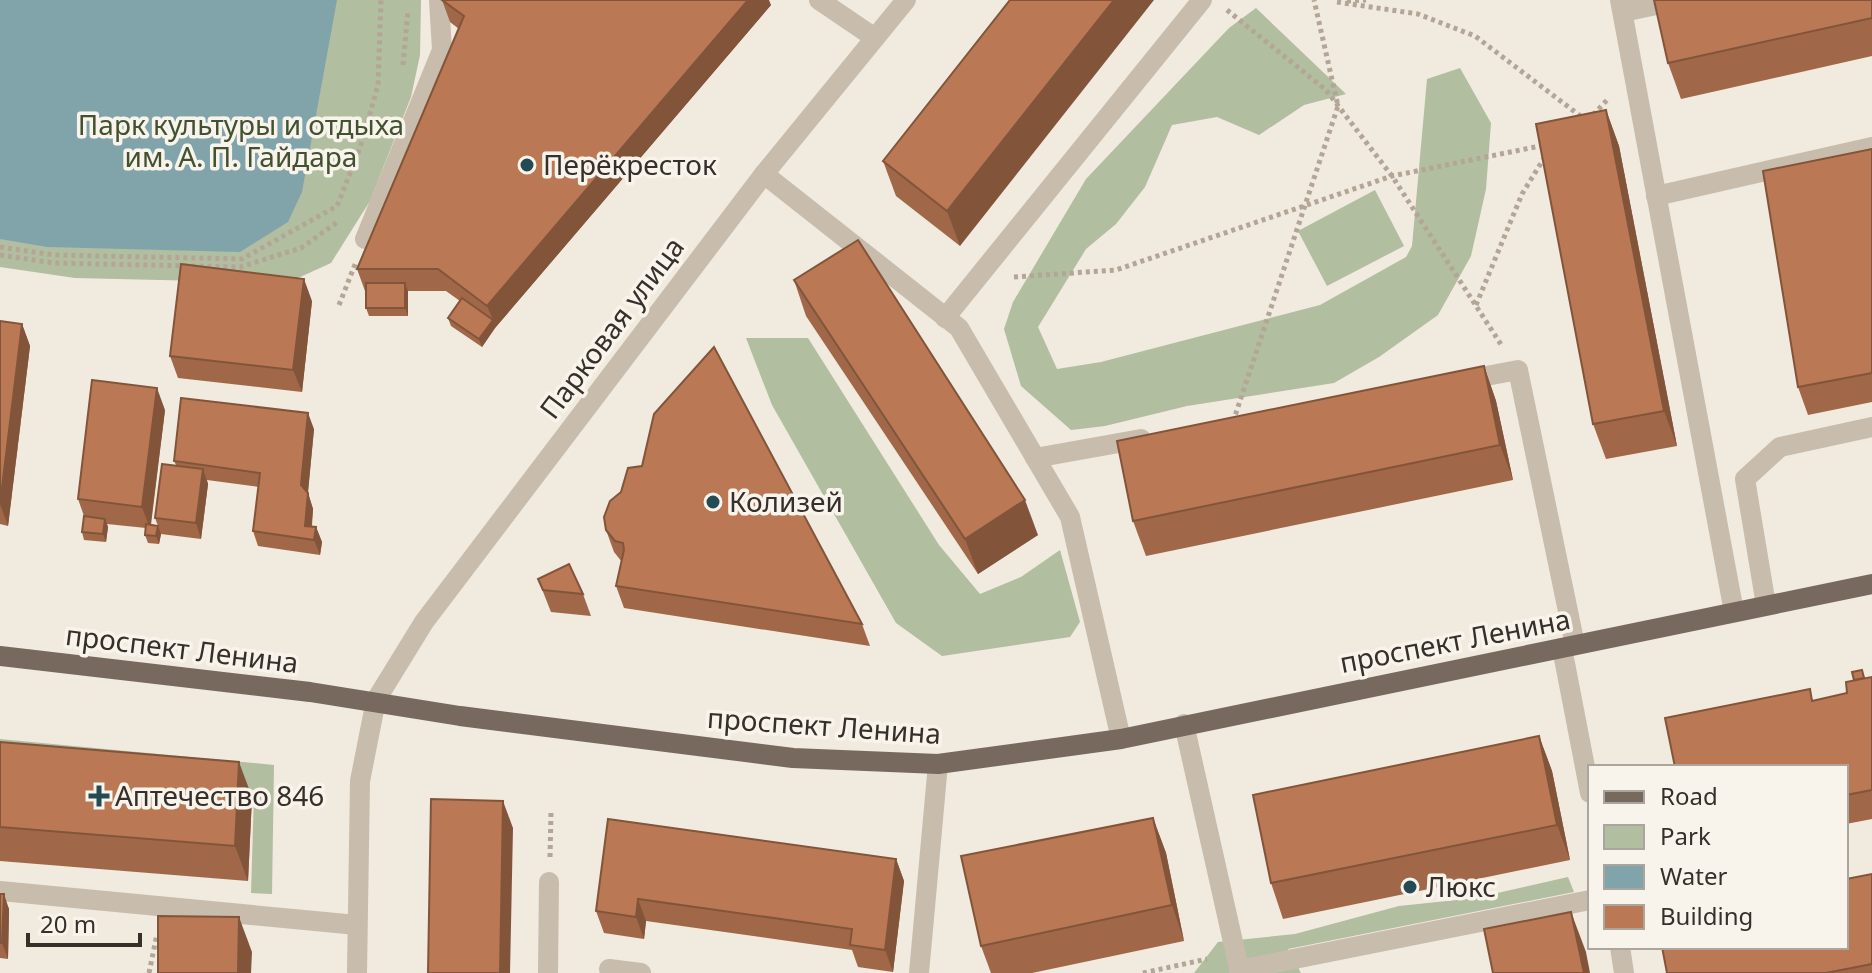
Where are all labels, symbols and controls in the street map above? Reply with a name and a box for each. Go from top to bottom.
park label: Парк культуры и отдыха им. А. П. Гайдара [78,105,404,175]
place label: Перёкресток [543,145,717,183]
marker: Перёкресток [518,156,536,174]
street label: Парковая улица [530,229,692,426]
place label: Колизей [729,482,843,520]
marker: Колизей [704,493,722,511]
street label: проспект Ленина [1336,599,1573,681]
street label: проспект Ленина [64,615,301,681]
street label: проспект Ленина [706,698,942,752]
legend [1588,765,1848,949]
place label: Аптечество 846 [115,776,324,814]
text: Road [1660,779,1718,812]
marker: Аптечество 846 [90,787,108,805]
text: Park [1660,819,1711,852]
text: Water [1660,859,1728,892]
place label: Люкс [1426,867,1496,905]
marker: Люкс [1401,878,1419,896]
scale bar [28,897,140,947]
text: Building [1660,899,1753,932]
text: 20 m [40,907,96,940]

